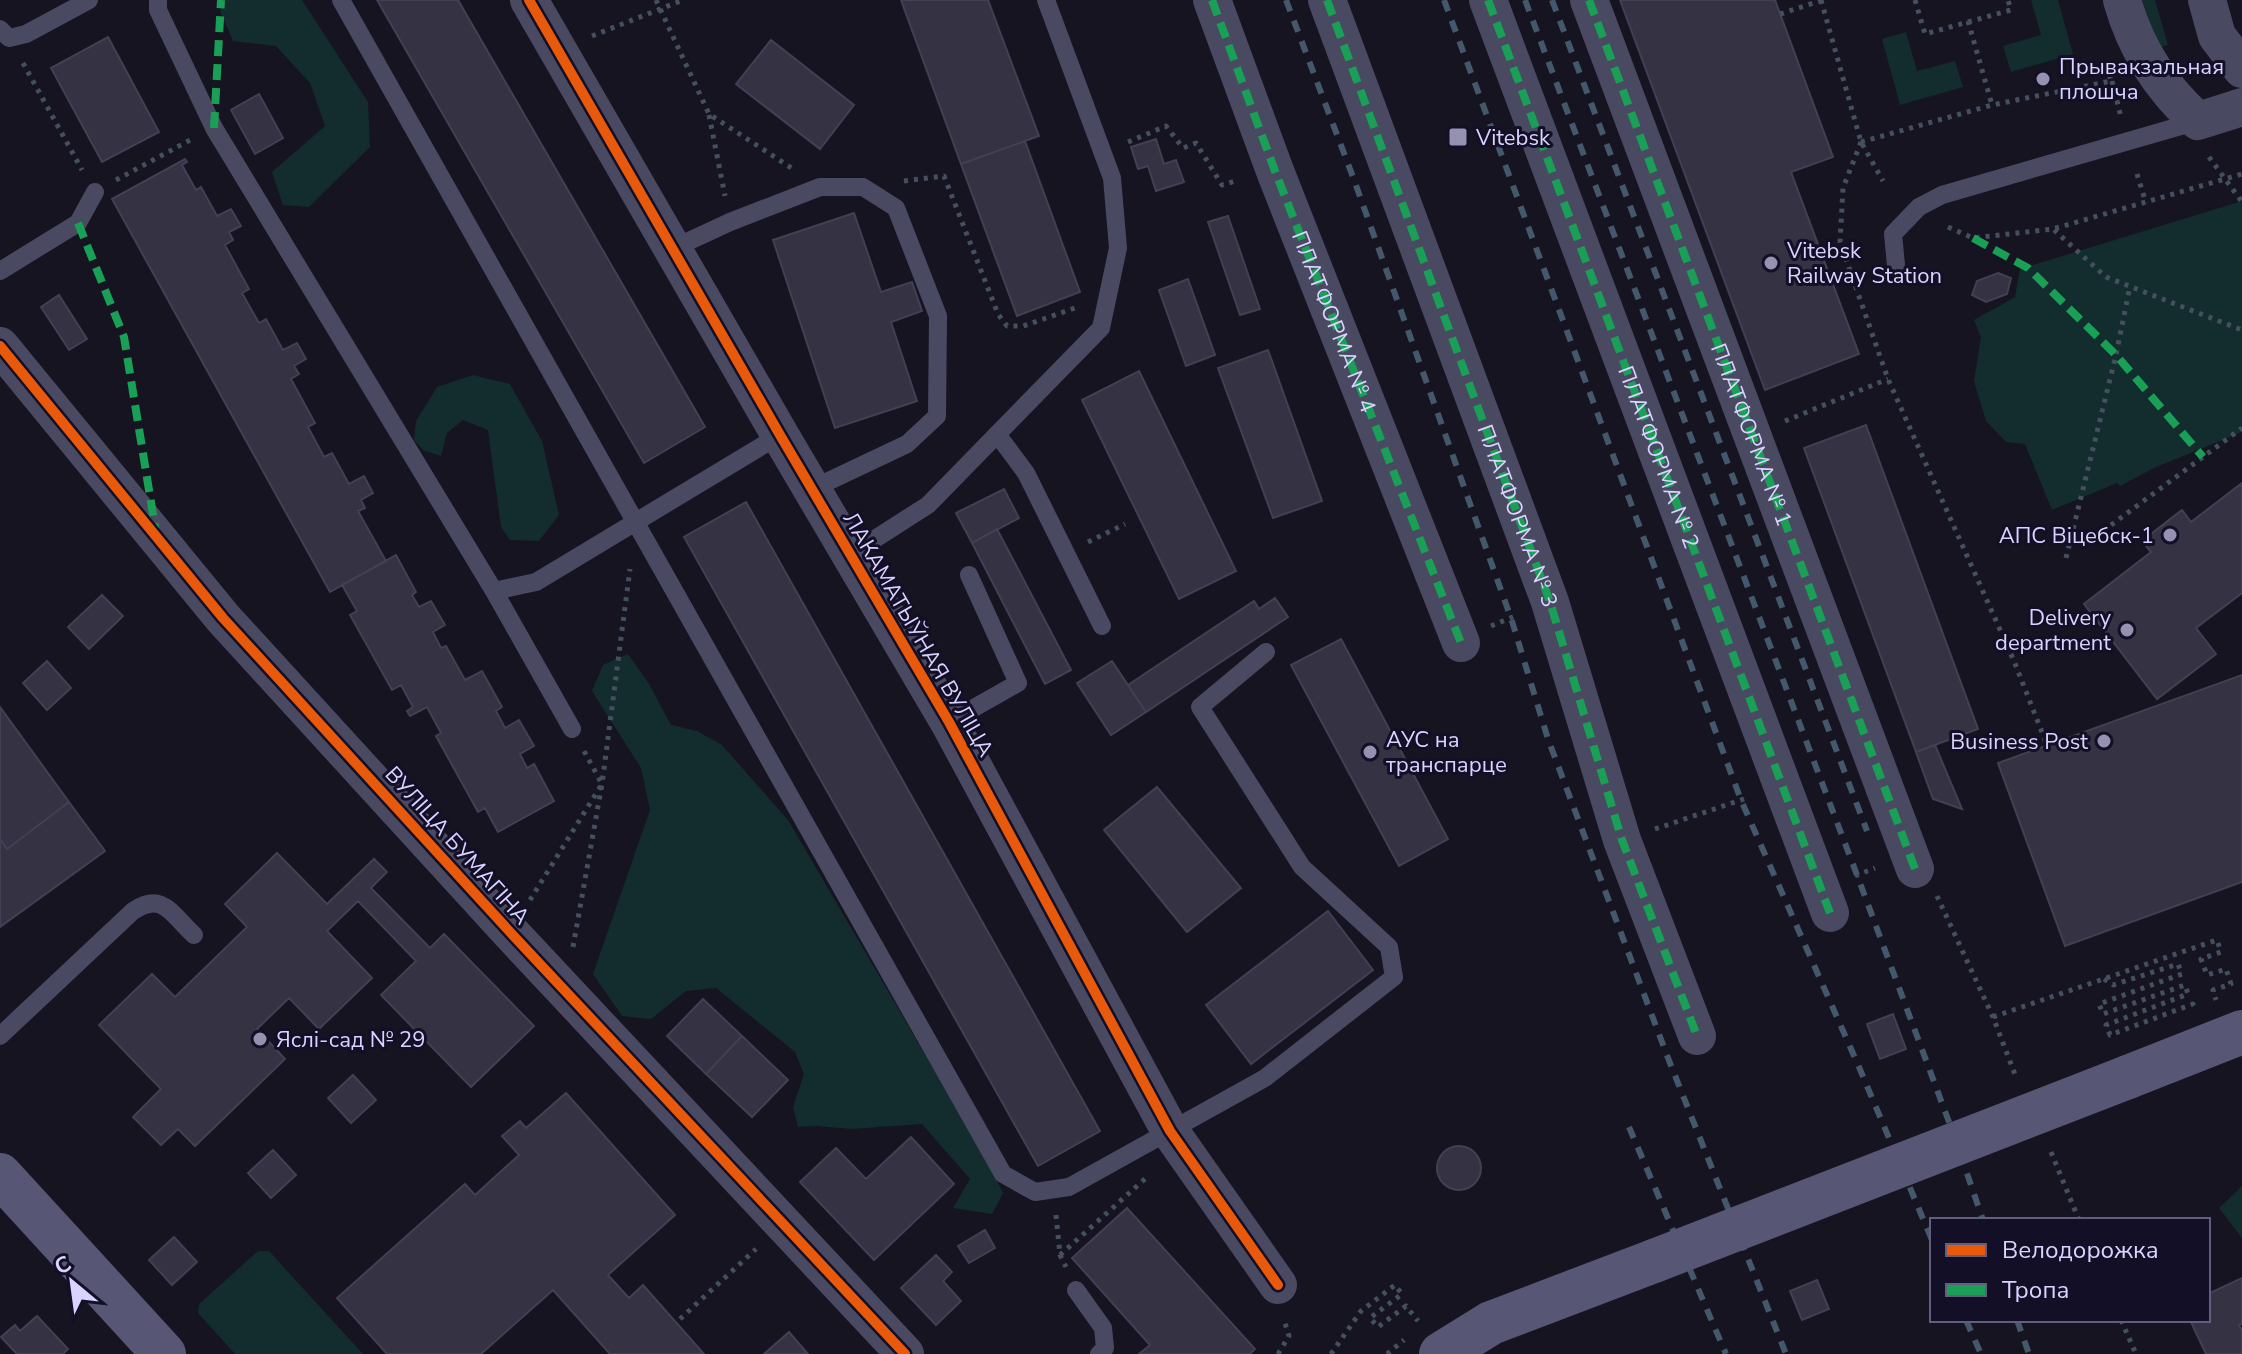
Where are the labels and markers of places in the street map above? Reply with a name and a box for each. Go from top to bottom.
place label: Прывакзальная плошча [2059,52,2224,107]
marker: Прывакзальная плошча [2034,70,2052,88]
place label: Vitebsk [1475,123,1551,153]
marker: Vitebsk [1447,126,1469,148]
place label: Vitebsk Railway Station [1786,236,1942,291]
marker: Vitebsk Railway Station [1762,254,1780,272]
place label: АПС Віцебск-1 [1999,521,2154,551]
marker: АПС Віцебск-1 [2161,526,2179,544]
place label: Delivery department [1995,603,2112,658]
marker: Delivery department [2118,621,2136,639]
place label: АУС на транспарце [1386,725,1507,780]
place label: Business Post [1950,727,2088,757]
marker: Business Post [2095,732,2113,750]
marker: АУС на транспарце [1361,743,1379,761]
place label: Яслі-сад № 29 [276,1025,426,1055]
marker: Яслі-сад № 29 [251,1030,269,1048]

